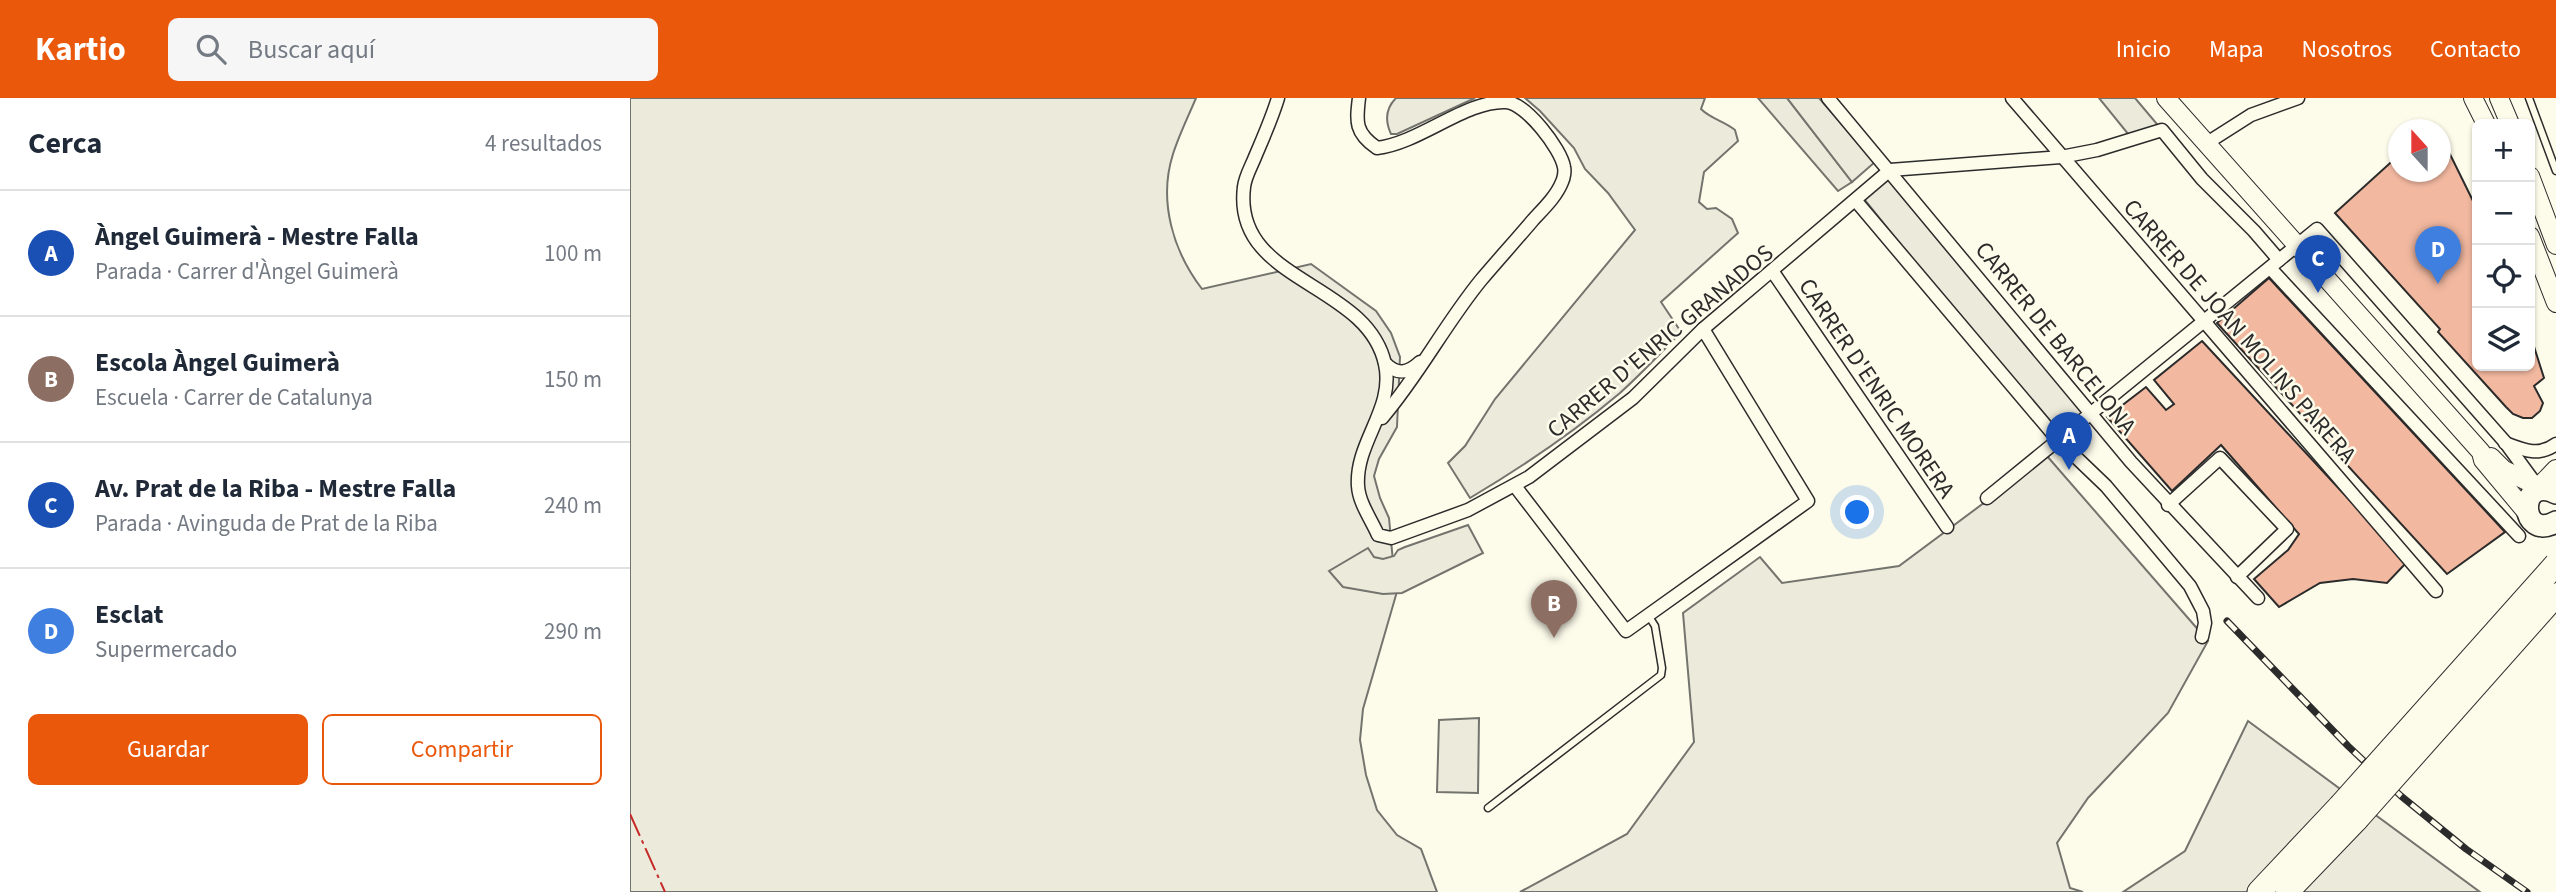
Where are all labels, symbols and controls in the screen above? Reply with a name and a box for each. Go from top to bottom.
search box [168,18,658,81]
text: Kartio [35,26,126,73]
icon: search [192,30,230,68]
text: Buscar aquí [248,31,375,68]
text: Inicio [2116,32,2171,67]
text: Mapa [2209,32,2264,67]
text: Nosotros [2302,32,2392,67]
text: Contacto [2430,32,2521,67]
north arrow [2388,119,2451,182]
map controls [2472,119,2535,371]
button: + [2472,119,2535,182]
text: Cerca [28,122,102,165]
text: 4 resultados [485,127,602,160]
button: − [2472,182,2535,245]
street label: CARRER DE JOAN MOLINS PARERA [2117,193,2363,469]
text: Àngel Guimerà - Mestre Falla [95,218,419,255]
pin: D [2415,226,2461,284]
pin: C [2295,235,2341,293]
street label: CARRER D'ENRIC GRANADOS [1540,236,1781,447]
street label: CARRER DE BARCELONA [1969,236,2143,440]
text: A [44,237,58,270]
text: 100 m [544,237,602,270]
button: locate [2472,245,2535,308]
text: Parada · Carrer d'Àngel Guimerà [95,255,399,288]
street label: CARRER D'ENRIC MORERA [1790,271,1963,505]
button: layers [2472,308,2535,371]
text: Escola Àngel Guimerà [95,344,340,381]
text: B [44,363,58,396]
text: 150 m [544,363,602,396]
text: Escuela · Carrer de Catalunya [95,381,373,414]
pin: A [2046,412,2092,470]
text: Av. Prat de la Riba - Mestre Falla [95,470,456,507]
text: C [44,489,58,522]
text: 240 m [544,489,602,522]
your location [1840,495,1874,529]
text: Parada · Avinguda de Prat de la Riba [95,507,438,540]
pin: B [1531,580,1577,638]
text: Esclat [95,596,164,633]
text: D [44,615,58,648]
text: 290 m [544,615,602,648]
text: Supermercado [95,633,237,666]
button: Guardar [28,714,308,785]
button: Compartir [322,714,602,785]

